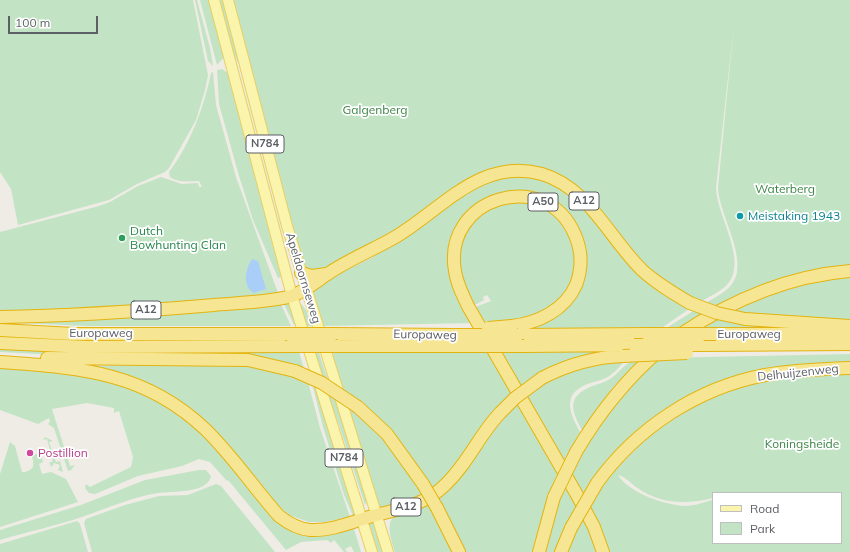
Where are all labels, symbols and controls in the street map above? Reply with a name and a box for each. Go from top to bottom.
scale bar [10,8,100,34]
text: 100 m [15,15,50,30]
park label: Galgenberg [343,103,407,117]
road number: N784 [246,135,284,153]
park label: Waterberg [755,182,815,196]
road number: A12 [569,192,599,210]
road number: A50 [528,193,558,211]
place label: Meistaking 1943 [748,209,840,223]
marker: Meistaking 1943 [735,211,745,221]
place label: Dutch Bowhunting Clan [130,224,226,252]
street label: Apeldoornseweg [282,231,324,325]
marker: Dutch Bowhunting Clan [117,233,127,243]
road number: A12 [131,301,161,319]
street label: Europaweg [69,326,133,340]
street label: Europaweg [393,327,457,343]
street label: Europaweg [717,327,781,341]
street label: Delhuijzenweg [757,362,839,384]
park label: Koningsheide [765,437,839,451]
place label: Postillion [38,446,88,460]
marker: Postillion [25,448,35,458]
road number: N784 [325,449,363,467]
legend [712,492,842,544]
road number: A12 [391,498,421,516]
text: Road [750,501,779,516]
text: Park [750,521,775,536]

